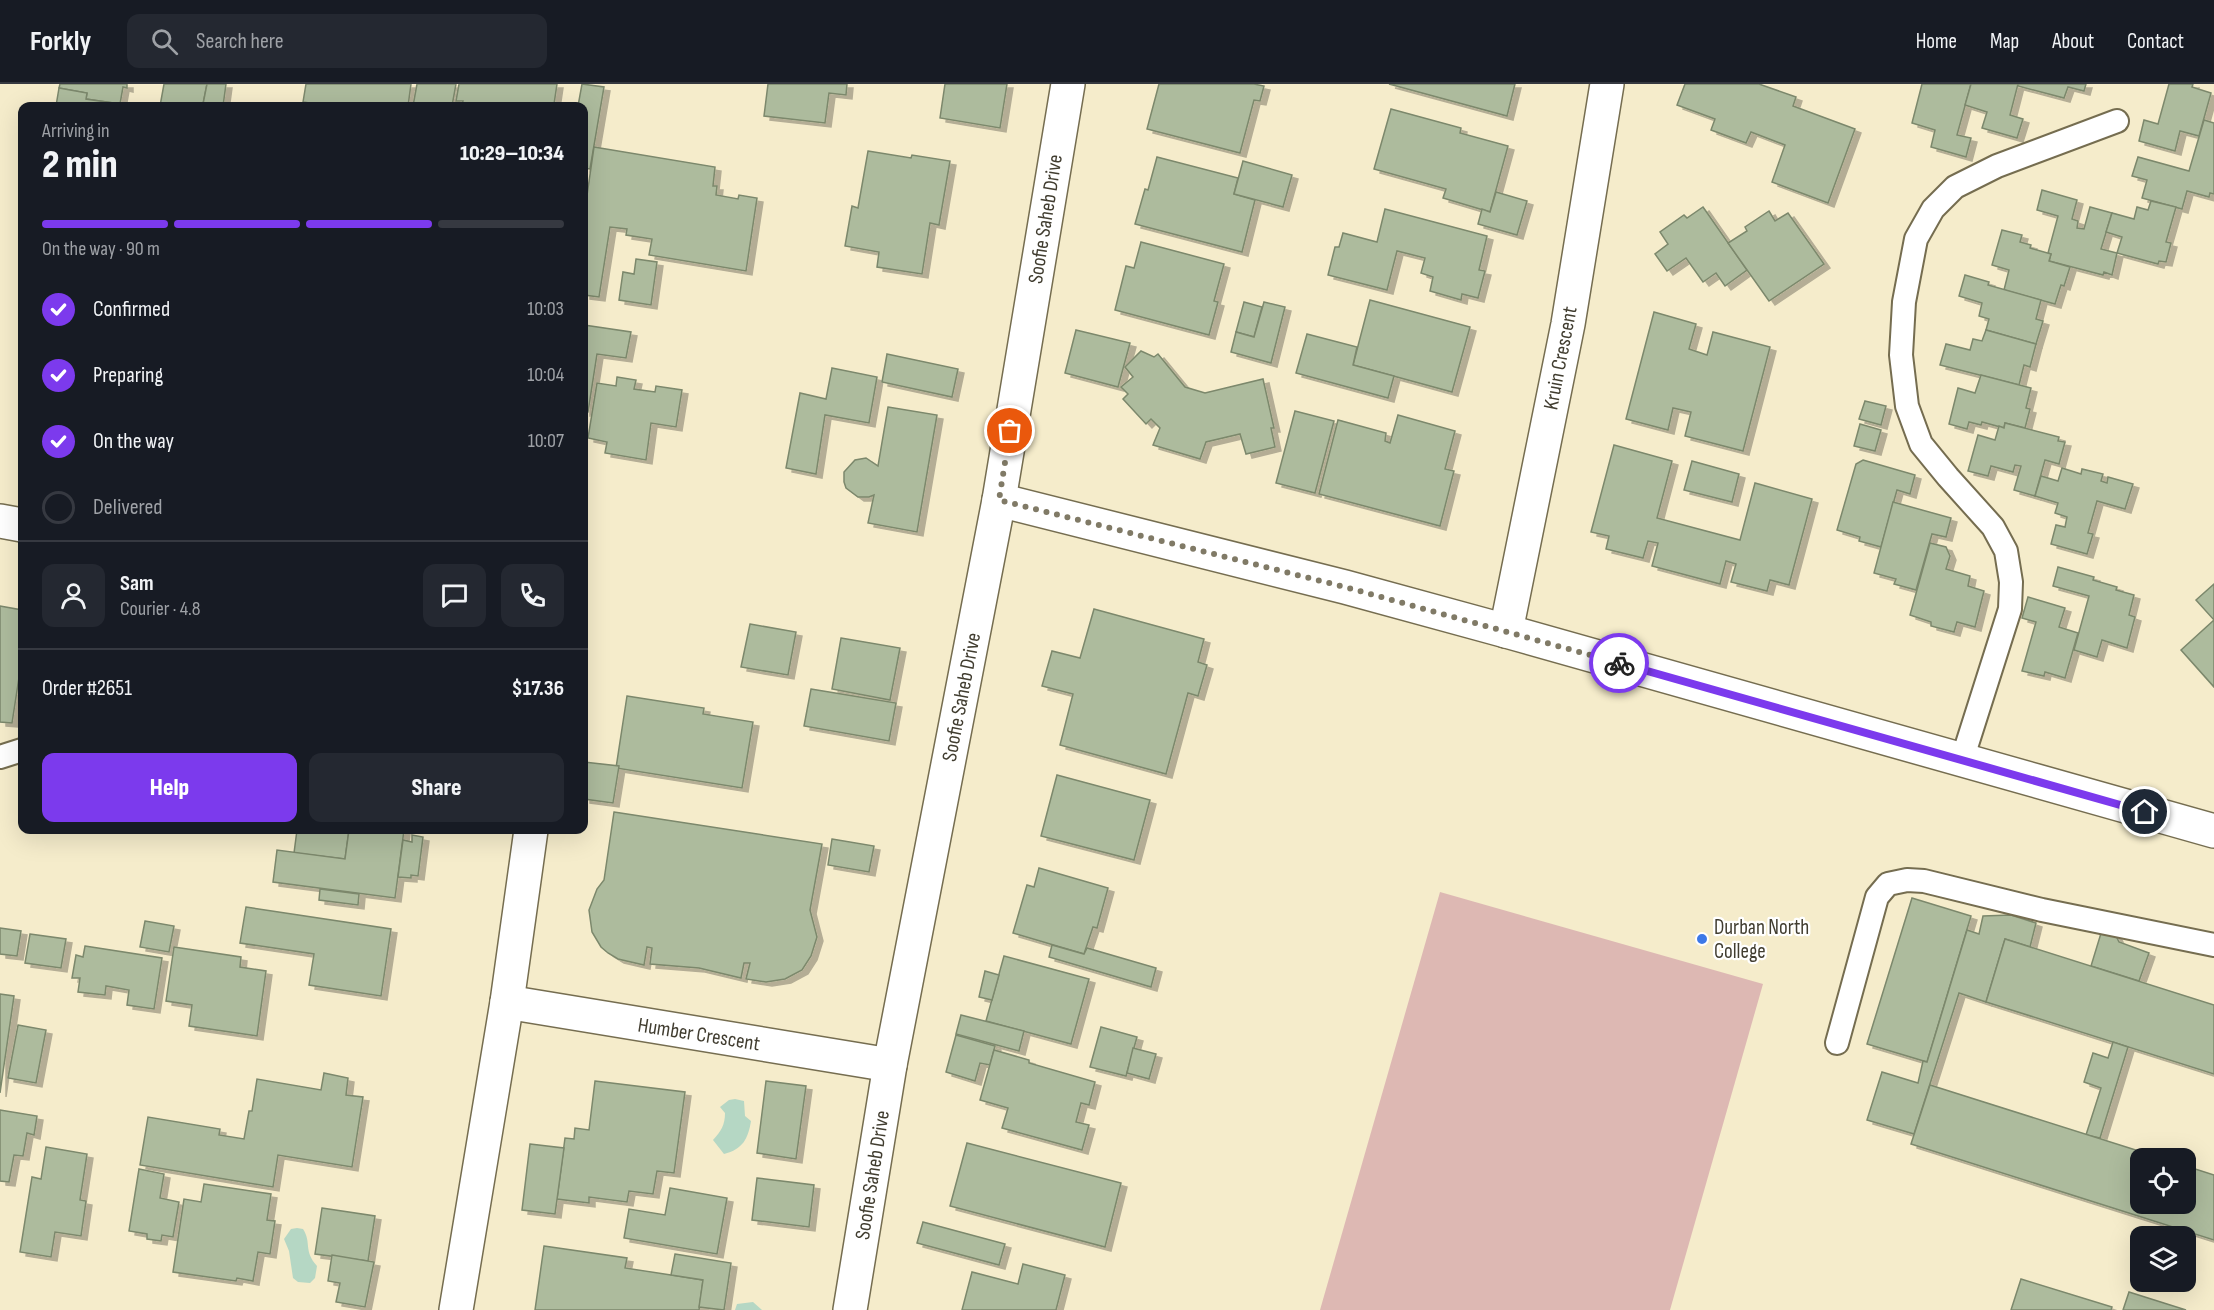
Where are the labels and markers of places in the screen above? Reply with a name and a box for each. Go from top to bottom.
pin [984,405,1035,456]
pin [2119,786,2170,837]
place label: Durban North College [1714,915,1809,964]
marker: Durban North College [1695,932,1709,946]

